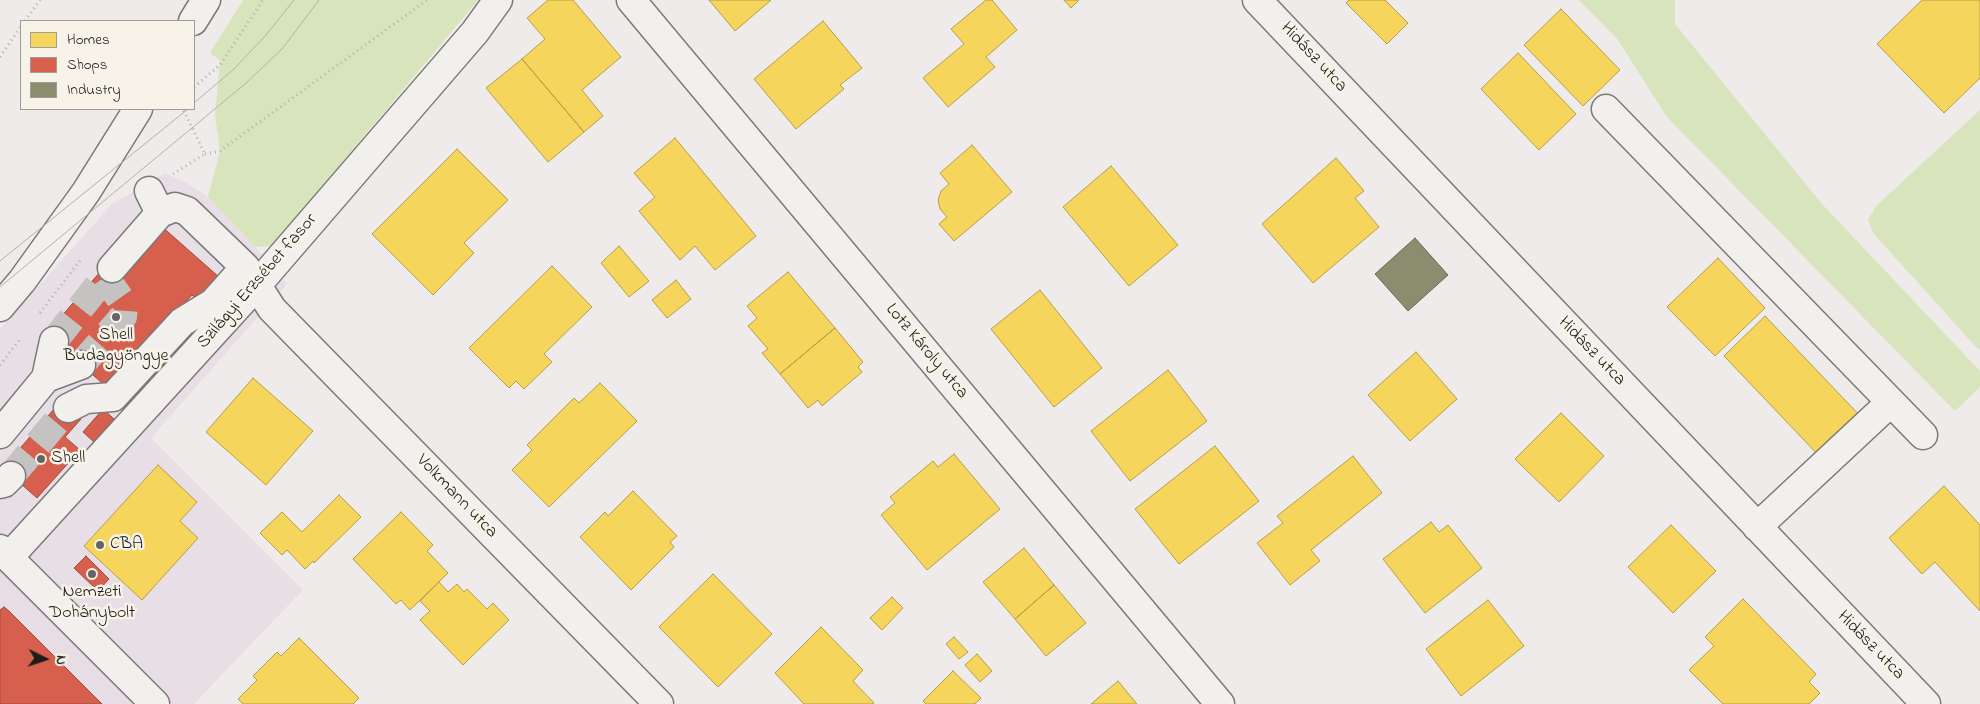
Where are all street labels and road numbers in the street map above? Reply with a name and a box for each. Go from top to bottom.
street label: Hidász utca [1275,18,1351,98]
street label: Szilágyi Erzsébet fasor [193,210,323,354]
street label: Lotz Károly utca [880,300,972,404]
street label: Hidász utca [1553,313,1629,391]
street label: Volkmann utca [411,451,501,543]
street label: Hidász utca [1832,607,1908,685]

